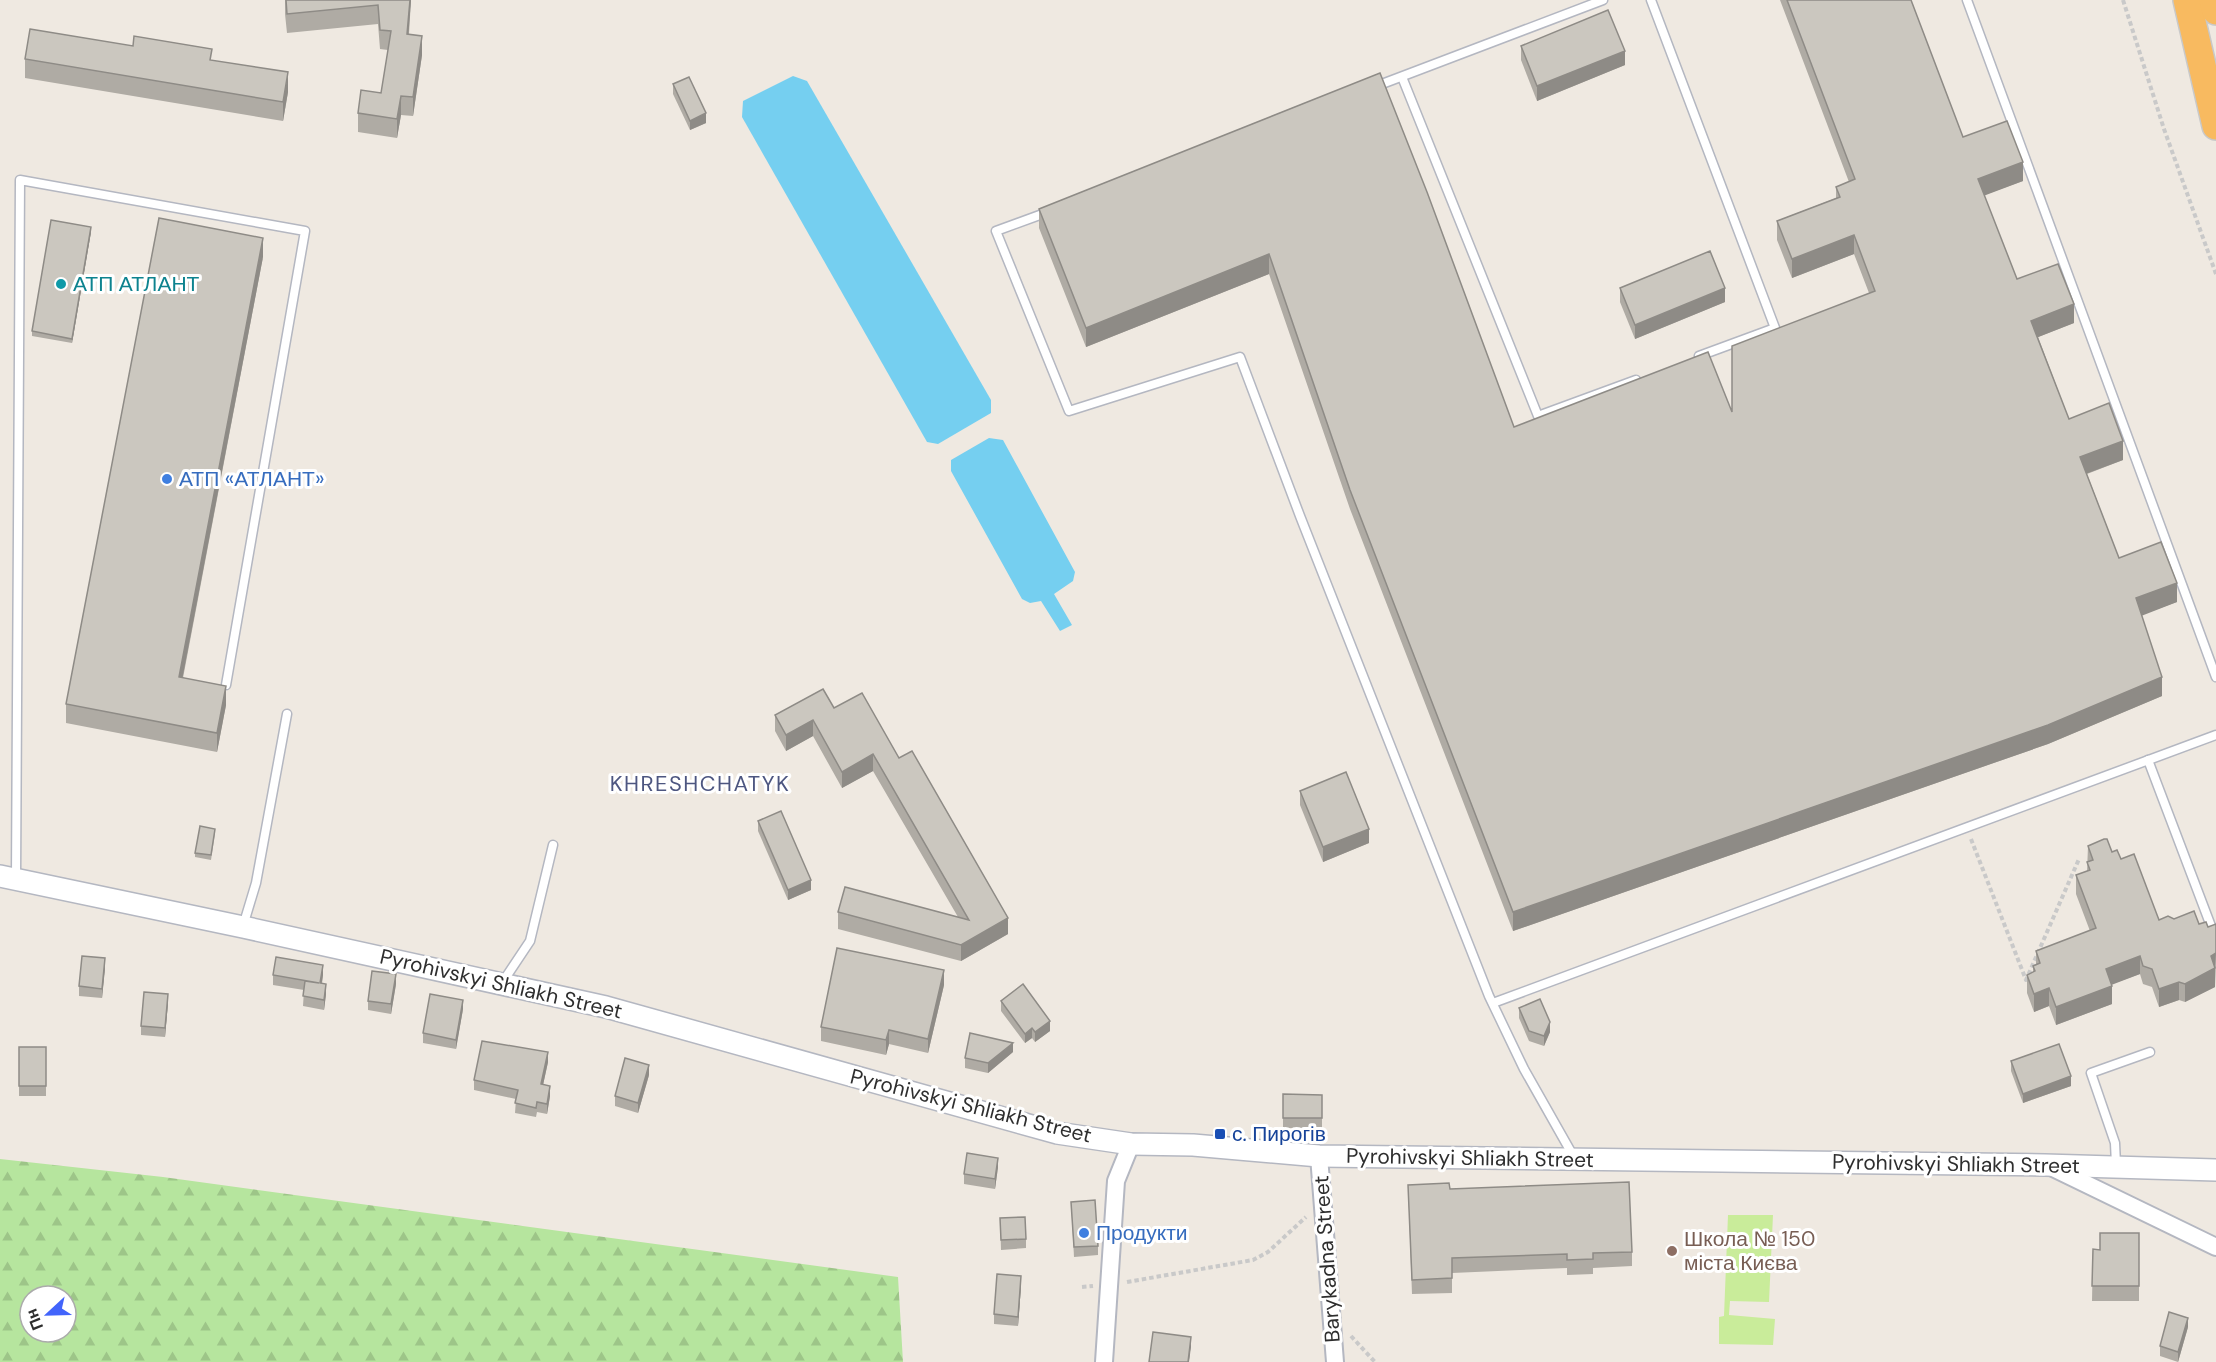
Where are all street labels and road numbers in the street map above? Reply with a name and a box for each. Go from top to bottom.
street label: Pyrohivskyi Shliakh Street [377,942,625,1026]
street label: Pyrohivskyi Shliakh Street [847,1062,1095,1150]
street label: Pyrohivskyi Shliakh Street [1346,1142,1594,1174]
street label: Pyrohivskyi Shliakh Street [1832,1148,2080,1180]
street label: Barykadna Street [1307,1175,1347,1343]

